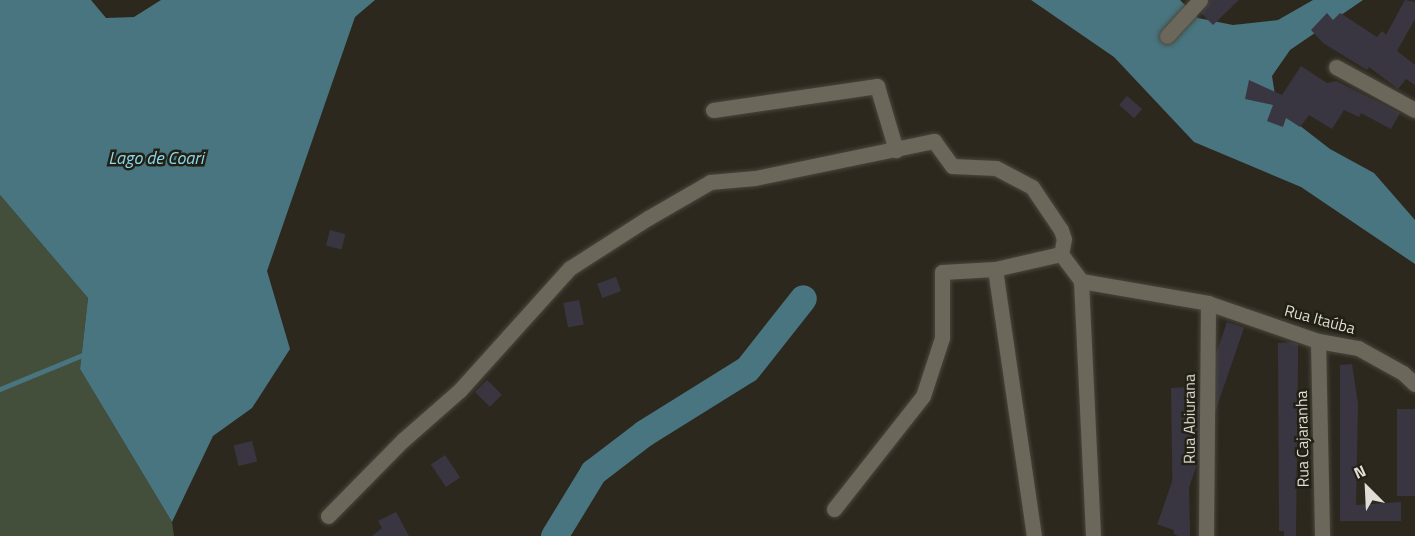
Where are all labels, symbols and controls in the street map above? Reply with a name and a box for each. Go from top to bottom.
water label: Lago de Coari [108,147,204,169]
street label: Rua Itaúba [1283,300,1357,338]
street label: Rua Abiurana [1179,374,1199,464]
street label: Rua Cajaranha [1292,390,1312,488]
north arrow [1337,458,1397,518]
text: N [1350,458,1370,485]

